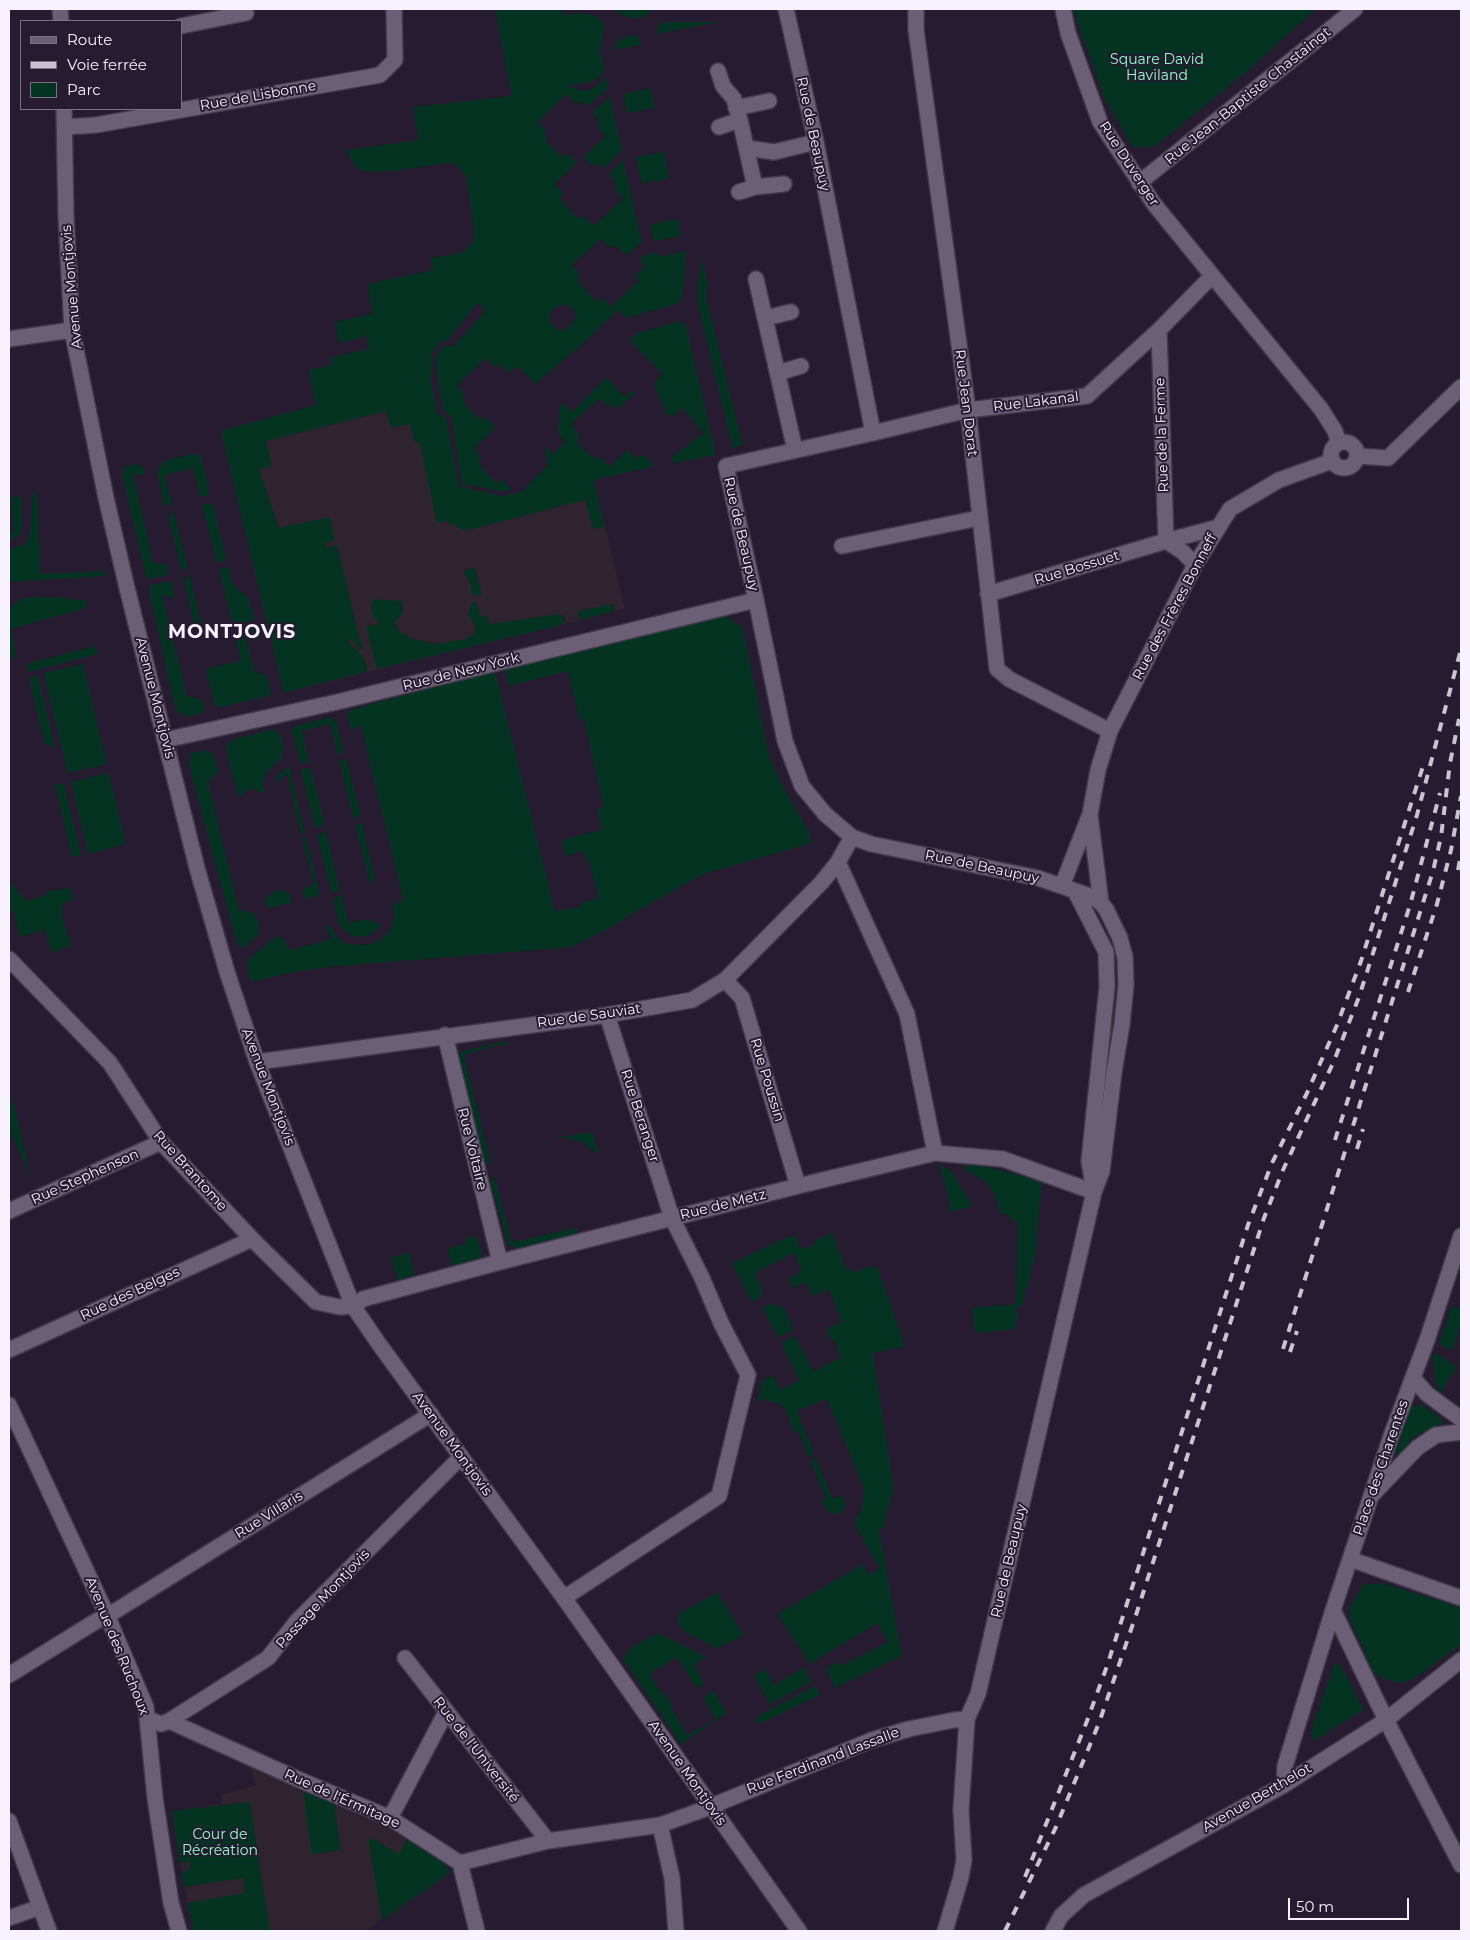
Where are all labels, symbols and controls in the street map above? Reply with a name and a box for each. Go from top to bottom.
legend [20,20,182,110]
street label: Rue Jean-Baptiste Chastaingt [1162,24,1334,168]
text: Route [67,30,112,49]
park label: Square David Haviland [1110,52,1204,84]
text: Voie ferrée [67,55,147,74]
street label: Rue de Beaupuy [793,75,833,193]
street label: Rue de Lisbonne [199,78,317,114]
text: Parc [67,80,101,99]
street label: Rue Duverger [1095,119,1163,209]
street label: Avenue Montjovis [58,224,86,350]
street label: Rue Jean Dorat [951,349,981,457]
street label: Rue de la Ferme [1152,377,1172,493]
street label: Rue Lakanal [992,388,1080,416]
street label: Rue de Beaupuy [720,476,762,592]
street label: Rue des Frères Bonneff [1129,531,1221,683]
street label: Rue Bossuet [1032,547,1122,589]
district label: MONTJOVIS [167,621,297,643]
street label: Avenue Montjovis [132,636,178,760]
street label: Rue de New York [401,649,521,695]
street label: Rue de Beaupuy [923,847,1041,887]
street label: Rue de Sauviat [536,1000,642,1032]
street label: Avenue Montjovis [238,1026,298,1148]
street label: Rue Poussin [746,1036,788,1124]
street label: Rue Beranger [617,1067,663,1165]
street label: Rue Voltaire [454,1106,490,1192]
street label: Rue Brantome [149,1127,231,1215]
street label: Rue Stephenson [29,1146,141,1208]
street label: Rue de Metz [678,1186,768,1224]
street label: Rue des Belges [78,1264,182,1324]
street label: Avenue Montjovis [409,1389,495,1499]
street label: Place des Charentes [1350,1398,1412,1538]
street label: Rue Villaris [232,1488,306,1542]
street label: Rue de Beaupuy [988,1503,1030,1619]
street label: Passage Montjovis [273,1546,373,1652]
street label: Avenue des Ruchoux [82,1575,152,1717]
street label: Rue de l'Université [429,1694,523,1806]
street label: Avenue Montjovis [644,1717,730,1829]
street label: Rue Ferdinand Lassalle [744,1724,902,1798]
street label: Avenue Berthelot [1199,1760,1315,1836]
street label: Rue de l'Érmitage [282,1766,402,1832]
park label: Cour de Récréation [182,1827,258,1860]
scale bar [1290,1888,1411,1920]
text: 50 m [1296,1897,1334,1916]

